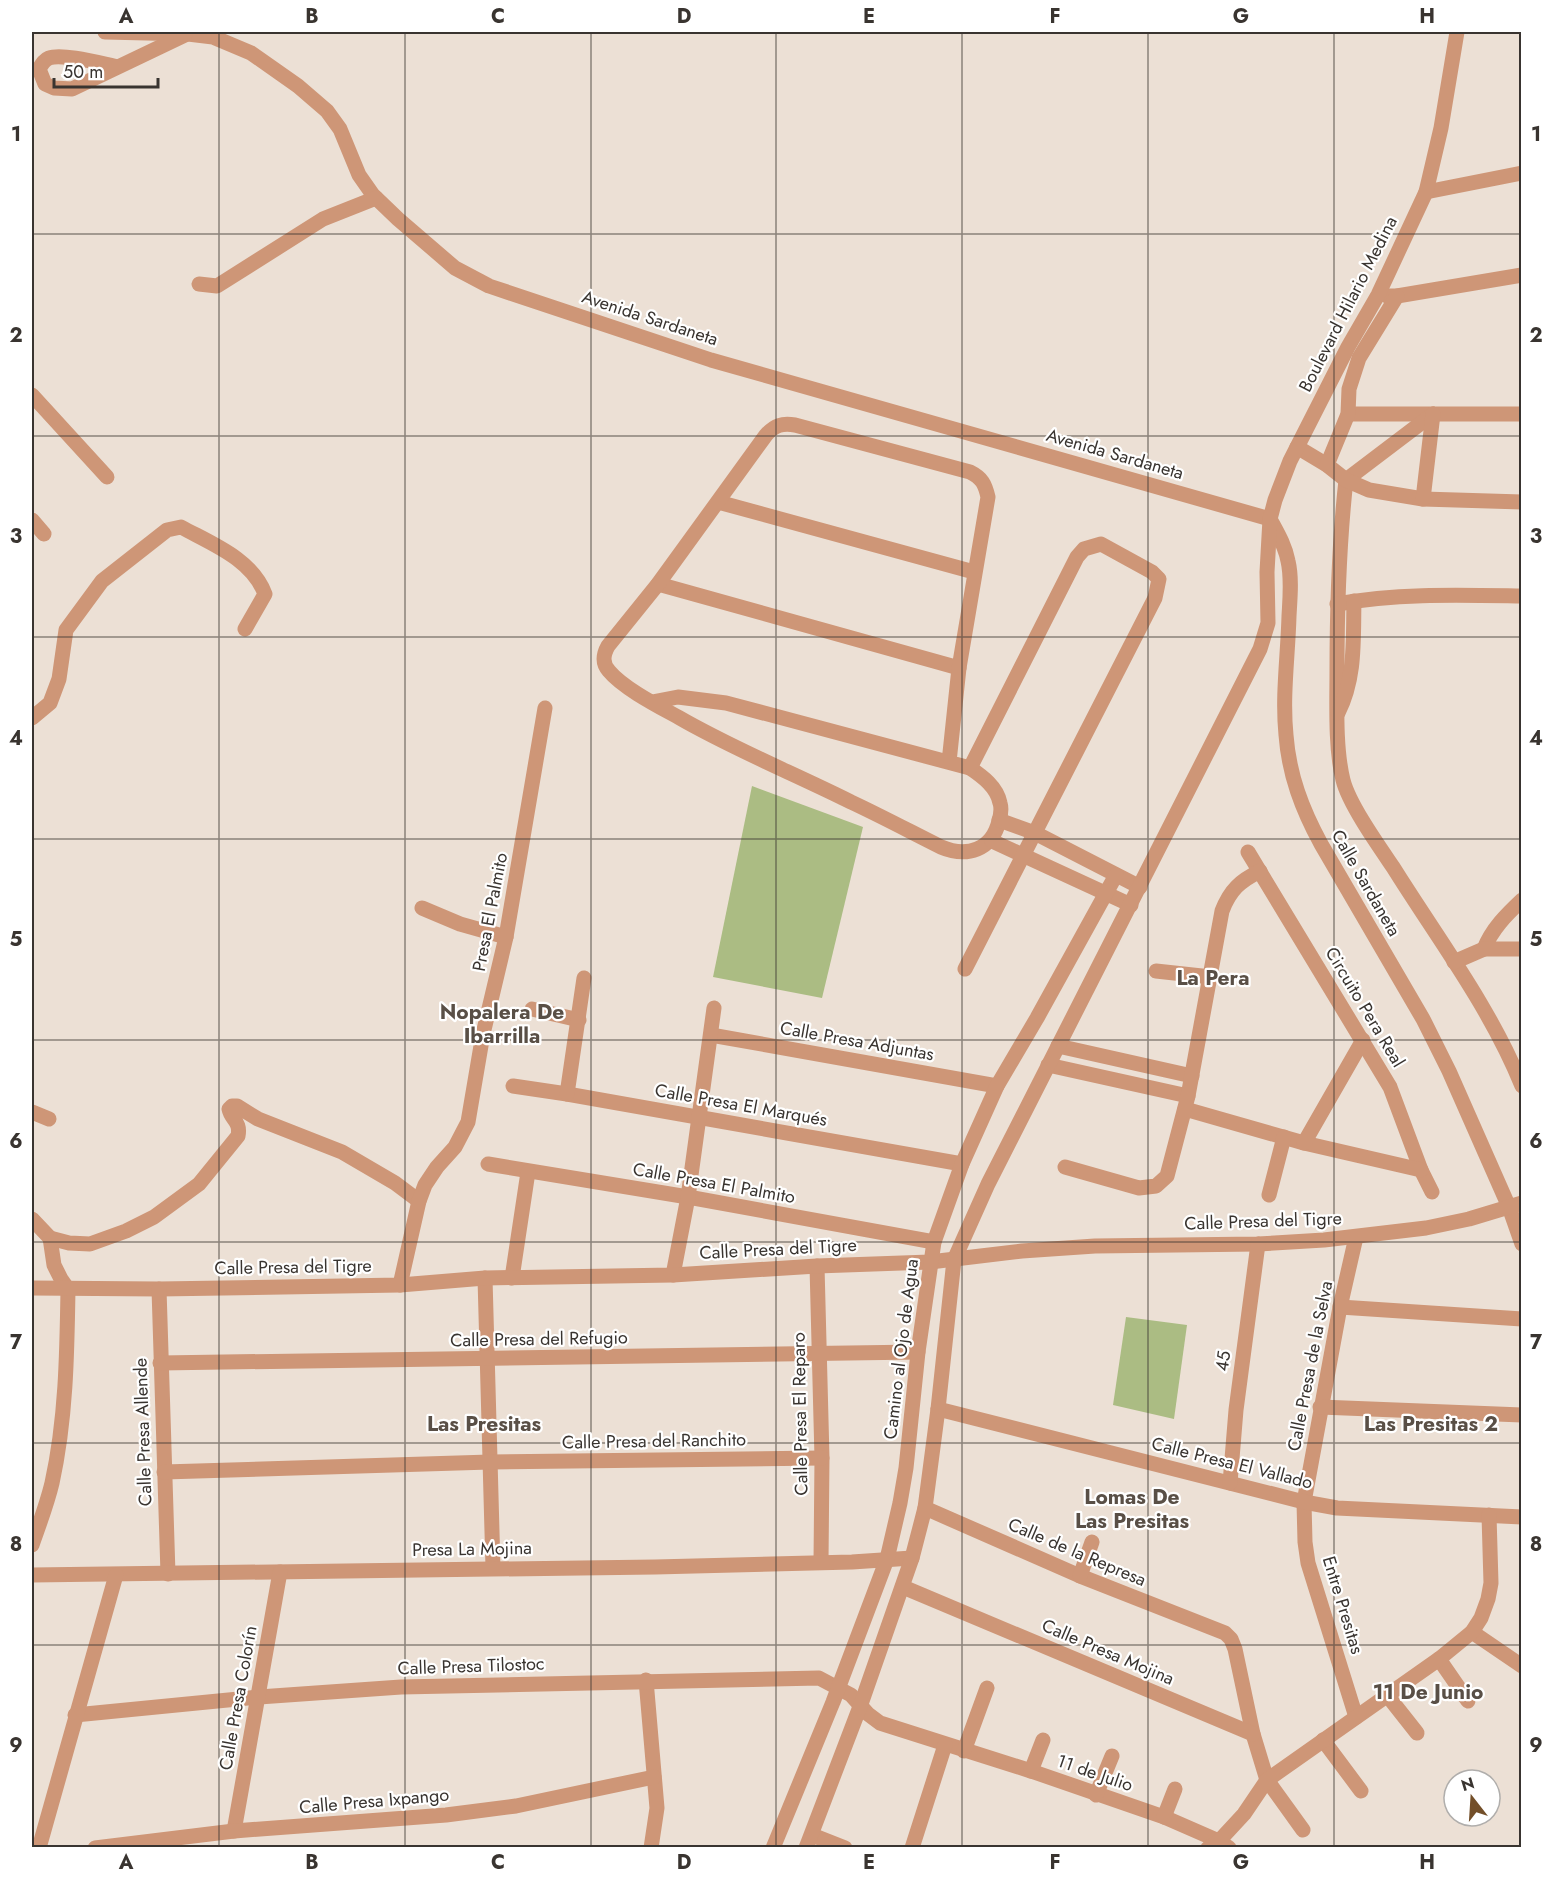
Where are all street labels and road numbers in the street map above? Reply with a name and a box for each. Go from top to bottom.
street label: Boulevard Hilario Medina [1292,212,1404,396]
street label: Avenida Sardaneta [579,284,721,352]
street label: Avenida Sardaneta [1043,422,1187,486]
street label: Calle Sardaneta [1325,825,1407,941]
street label: Presa El Palmito [466,850,514,974]
street label: Circuito Pera Real [1319,942,1411,1072]
street label: Calle Presa Adjuntas [778,1015,936,1067]
street label: Calle Presa El Marqués [653,1077,829,1133]
street label: Calle Presa El Palmito [631,1156,797,1210]
street label: Calle Presa del Tigre [1184,1205,1342,1237]
street label: Calle Presa del Tigre [699,1232,857,1266]
street label: Calle Presa del Tigre [214,1253,372,1281]
street label: Camino al Ojo de Agua [877,1257,925,1441]
street label: Calle Presa de la Selva [1281,1279,1339,1453]
street label: Calle Presa del Refugio [450,1324,628,1354]
street label: Calle Presa El Reparo [786,1332,814,1496]
street label: 45 [1209,1349,1237,1373]
street label: Calle Presa Allende [127,1357,159,1507]
street label: Calle Presa del Ranchito [562,1426,746,1456]
street label: Calle Presa El Vallado [1149,1430,1315,1496]
street label: Calle de la Represa [1004,1511,1150,1593]
street label: Presa La Mojina [412,1535,532,1563]
street label: Entre Presitas [1316,1553,1370,1657]
street label: Calle Presa Mojina [1038,1612,1178,1692]
street label: Calle Presa Colorín [212,1624,264,1772]
street label: Calle Presa Tilostoc [397,1650,545,1682]
street label: 11 de Julio [1053,1748,1137,1798]
street label: Calle Presa Ixpango [298,1781,450,1821]

